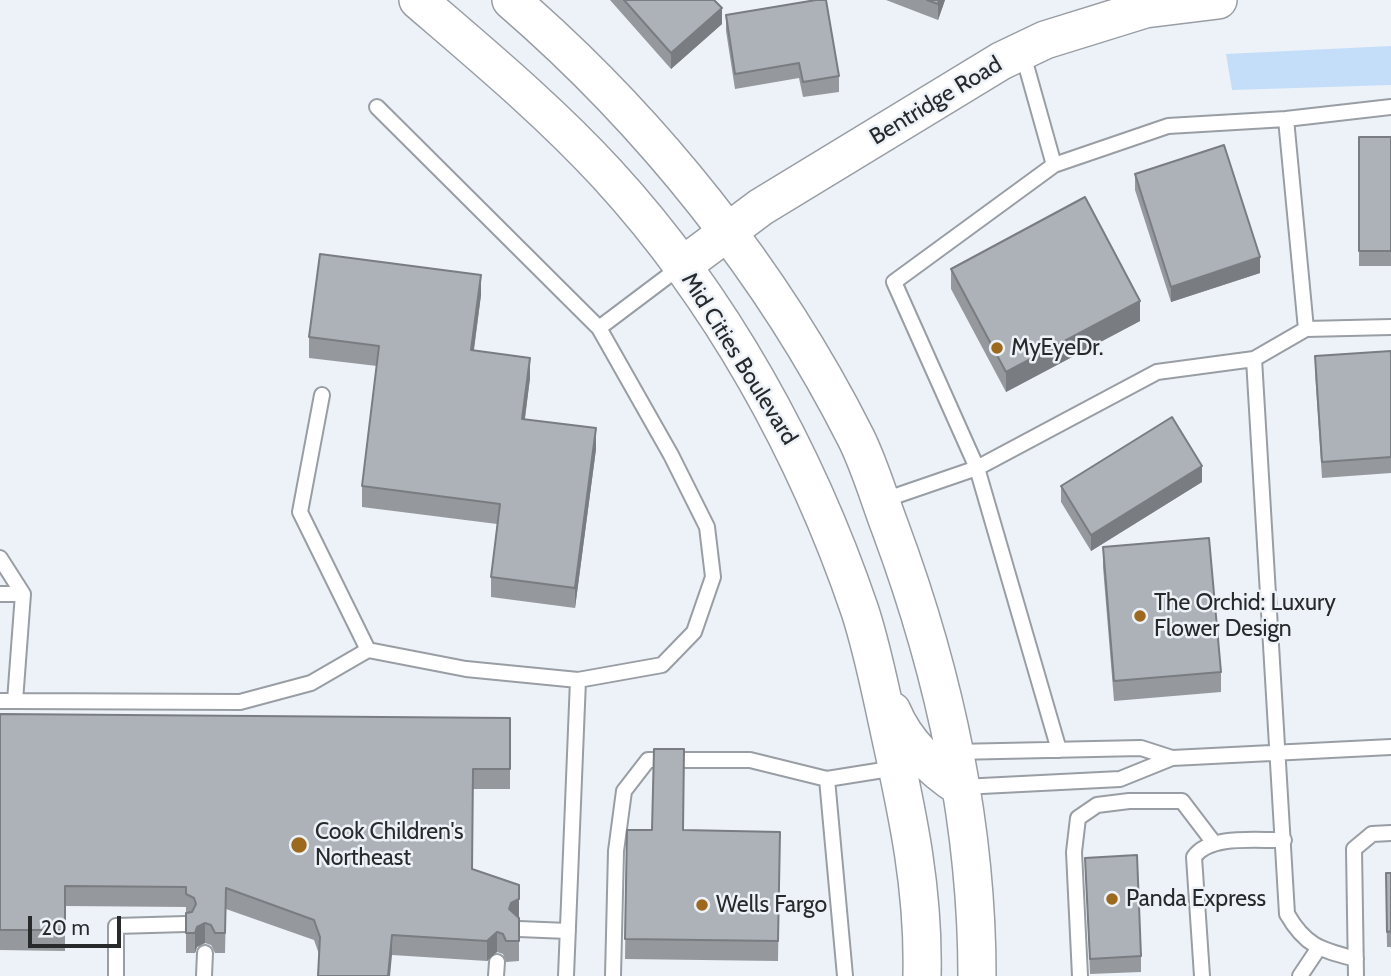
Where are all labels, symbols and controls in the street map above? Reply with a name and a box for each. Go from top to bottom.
street label: Bentridge Road [865,51,1007,151]
street label: Mid Cities Boulevard [675,268,803,450]
place label: MyEyeDr. [1011,334,1104,362]
marker: MyEyeDr. [989,340,1005,356]
place label: The Orchid: Luxury Flower Design [1154,589,1336,643]
marker: The Orchid: Luxury Flower Design [1132,608,1148,624]
place label: Cook Children's Northeast [315,818,464,872]
marker: Cook Children's Northeast [289,835,309,855]
place label: Panda Express [1126,885,1266,913]
place label: Wells Fargo [716,891,827,919]
marker: Panda Express [1104,891,1120,907]
marker: Wells Fargo [694,897,710,913]
scale bar [32,902,124,946]
text: 20 m [41,915,90,940]

